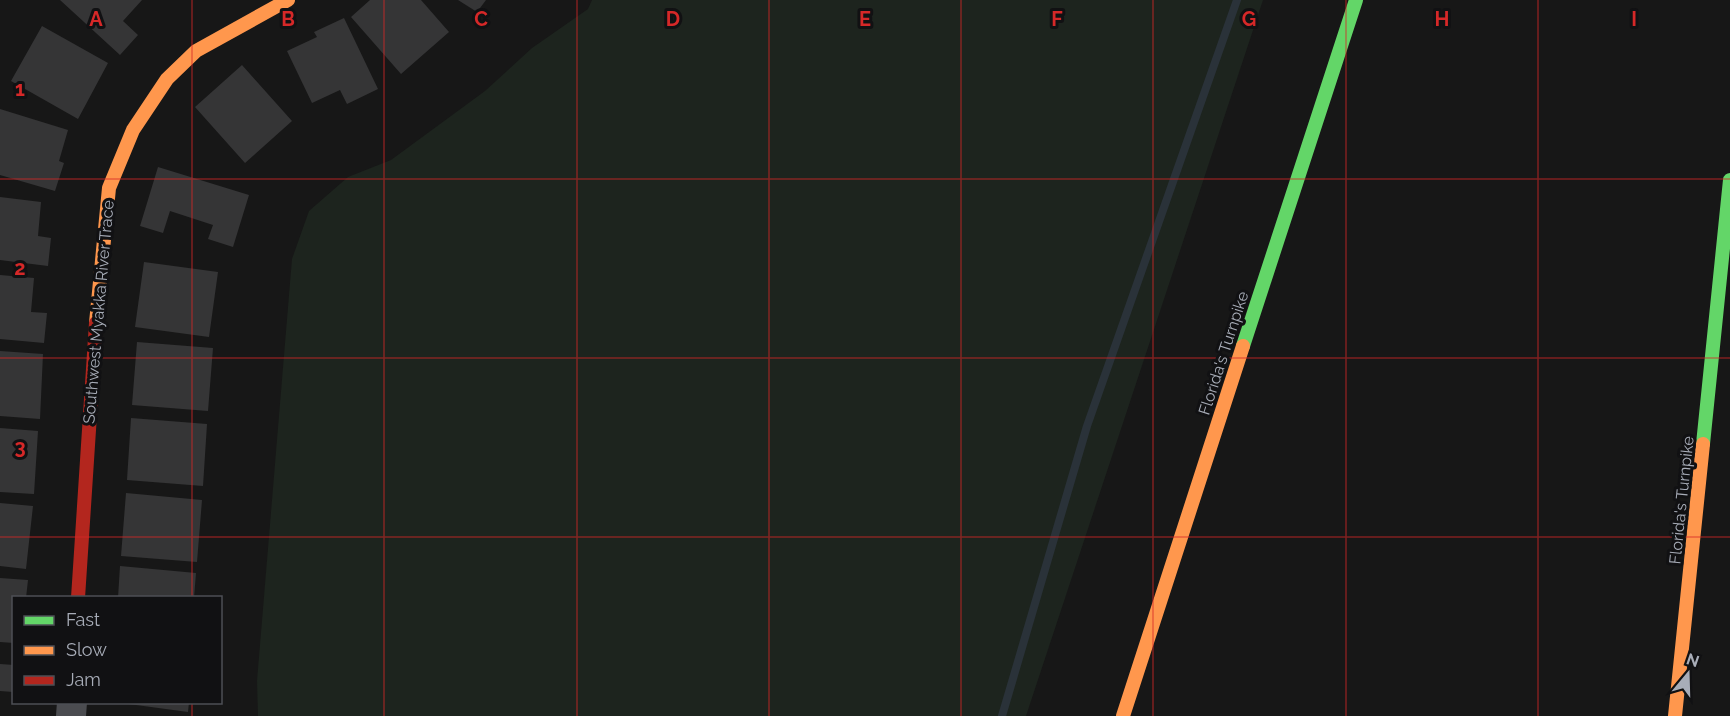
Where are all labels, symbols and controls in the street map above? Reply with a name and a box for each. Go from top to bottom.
text: A [89,7,103,31]
text: B [281,7,295,31]
text: C [474,7,488,31]
text: D [666,7,680,31]
text: E [859,7,871,31]
text: F [1051,7,1063,31]
text: G [1242,7,1256,31]
text: H [1435,7,1449,31]
text: I [1631,7,1637,31]
text: 1 [15,77,25,101]
street label: Southwest Myakka River Trace [79,199,118,425]
text: 2 [14,256,26,280]
street label: Florida's Turnpike [1195,289,1252,417]
text: 3 [14,435,26,459]
street label: Florida's Turnpike [1665,435,1698,565]
legend [12,596,222,704]
text: Fast [66,609,100,630]
text: Slow [66,639,107,660]
north arrow [1658,644,1718,704]
text: N [1684,649,1702,671]
text: Jam [66,669,101,690]

